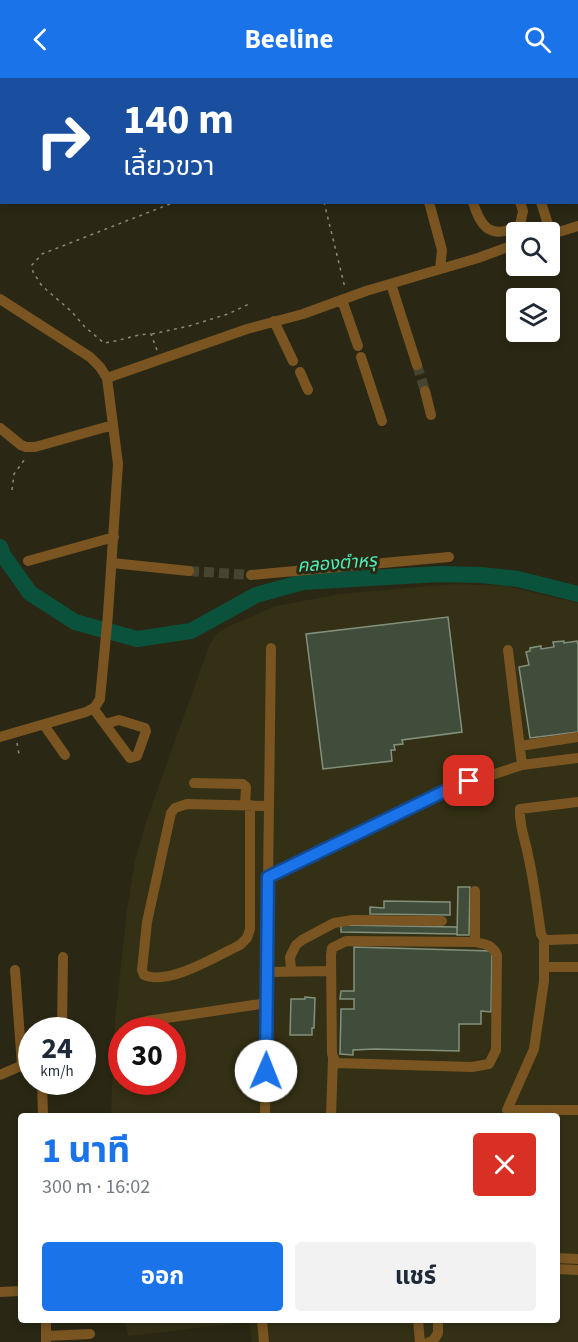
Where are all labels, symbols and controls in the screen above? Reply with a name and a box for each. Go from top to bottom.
text: Beeline [245,20,333,59]
icon: back [24,23,57,56]
icon: search [521,23,554,56]
text: 140 m [123,90,234,150]
icon: right [24,102,102,180]
text: เลี้ยวขวา [123,147,214,186]
map controls [506,222,560,342]
button: search [506,222,560,276]
button: layers [506,288,560,342]
water label: คลองตำหรุ [297,548,379,579]
pin [443,755,494,806]
icon: arrive [452,764,485,797]
speed limit sign: 30 [108,1017,186,1095]
text: 24 [41,1027,73,1070]
position arrow [234,1039,298,1103]
text: km/h [40,1061,74,1082]
text: 1 นาที [42,1125,130,1176]
button: close [473,1133,536,1196]
text: 300 m · 16:02 [42,1173,150,1201]
button: ออก [42,1242,283,1311]
button: แชร์ [295,1242,536,1311]

